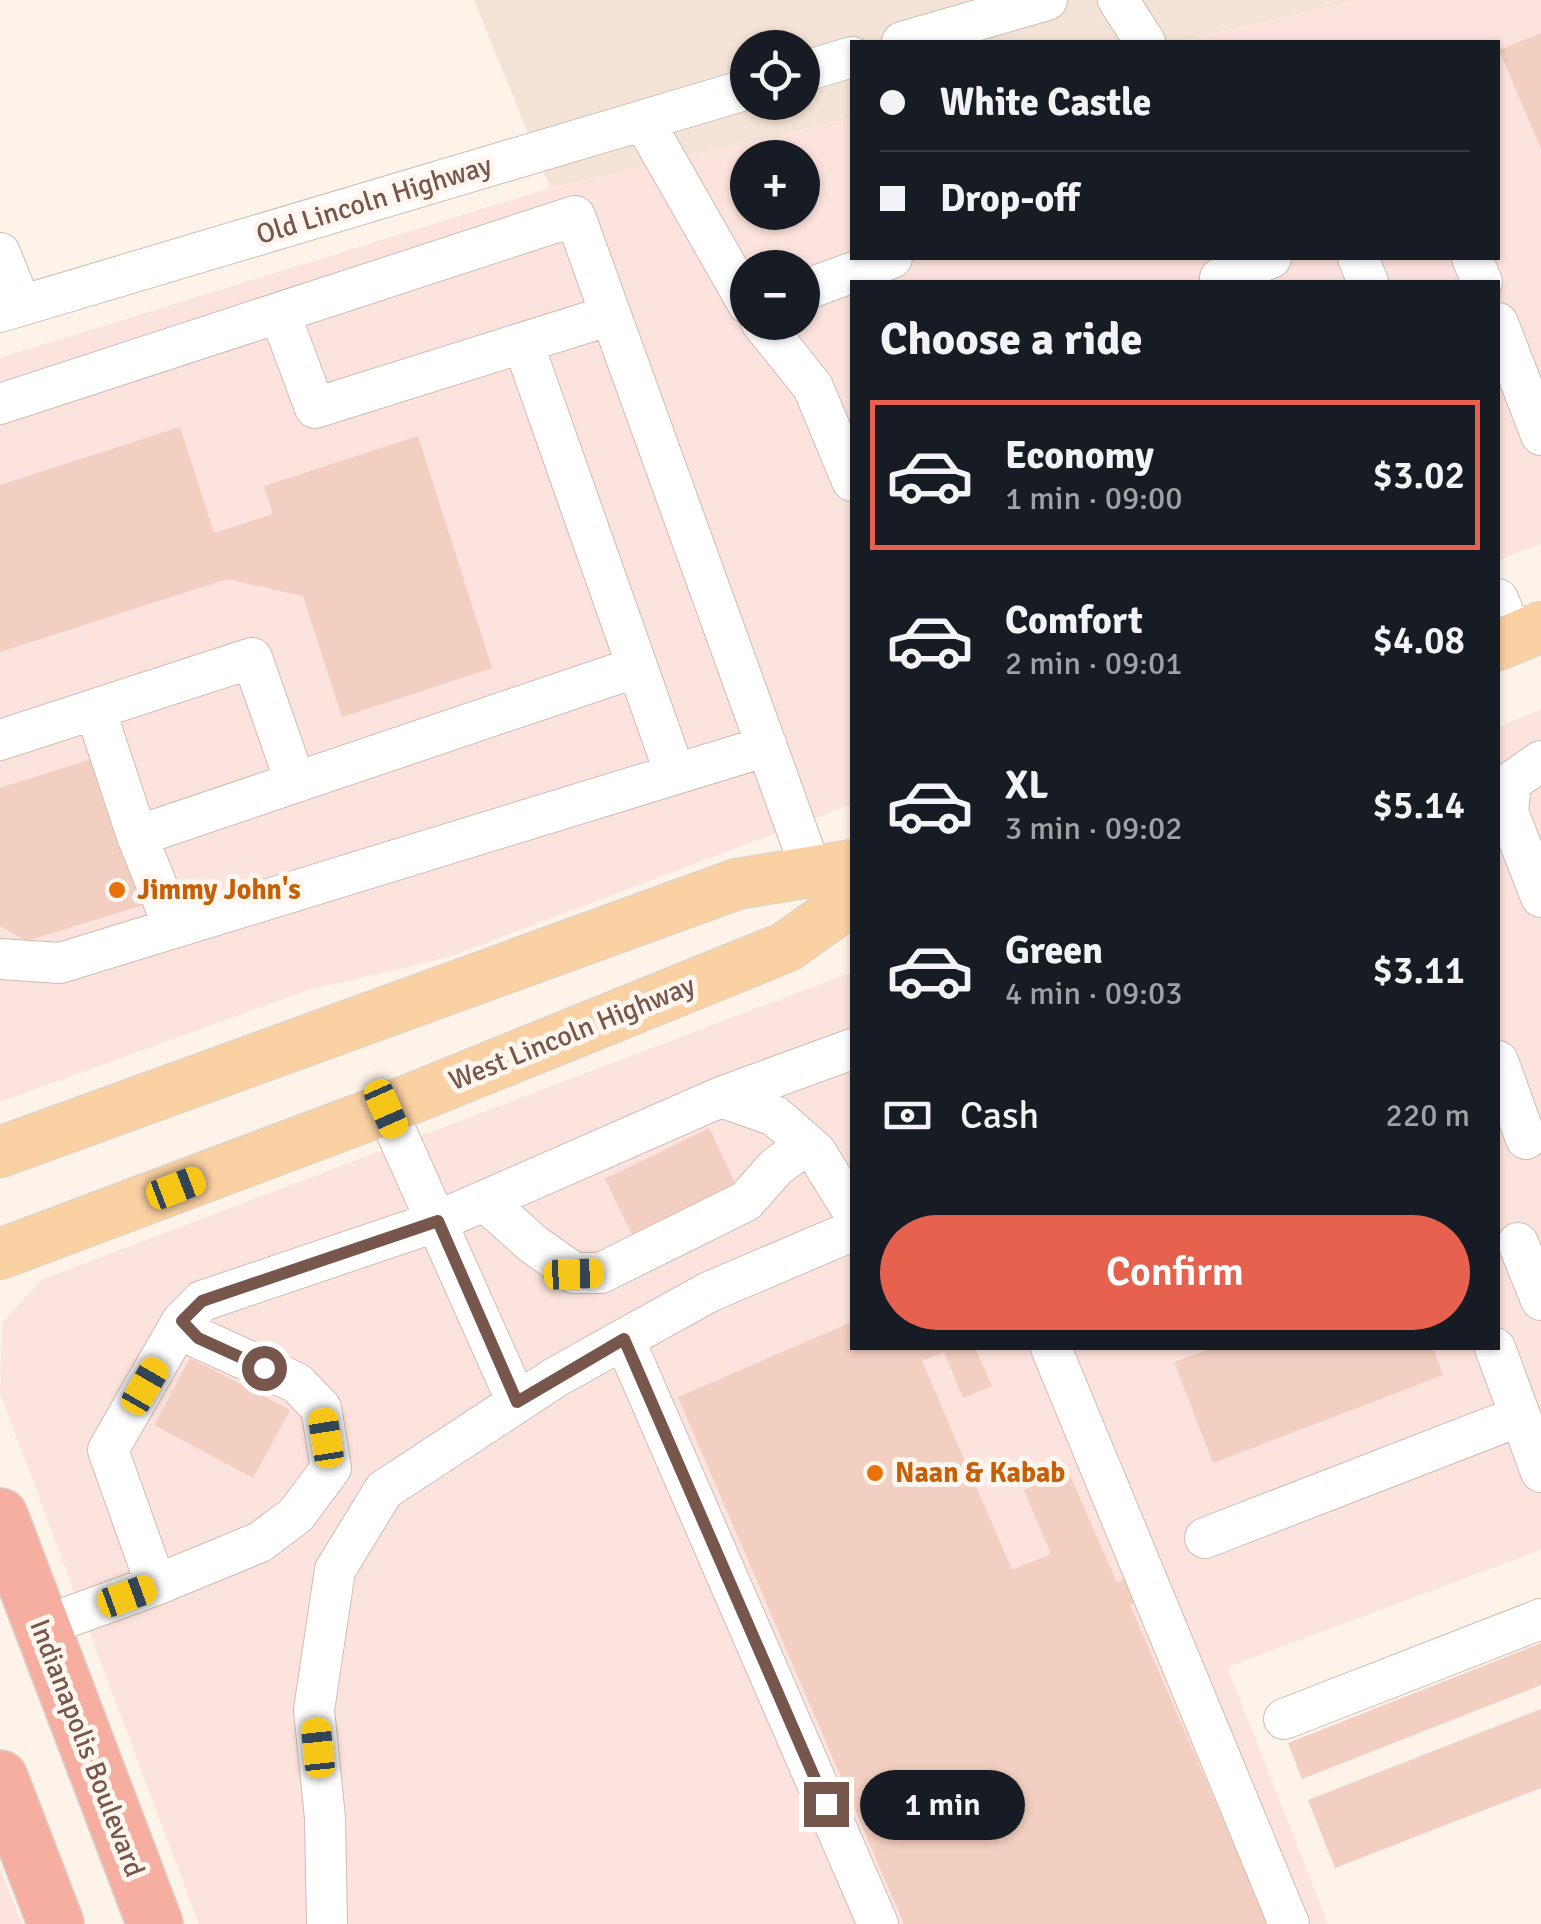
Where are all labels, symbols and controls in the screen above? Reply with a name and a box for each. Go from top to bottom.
map controls [730,30,820,340]
button: locate [730,30,820,120]
text: White Castle [940,79,1151,126]
button: + [730,140,820,230]
street label: Old Lincoln Highway [252,148,496,252]
text: Drop-off [940,175,1080,222]
button: − [730,250,820,340]
text: Choose a ride [880,312,1143,367]
icon: car [885,430,975,520]
text: Economy [1005,432,1154,479]
text: $3.02 [1372,452,1465,499]
text: 1 min · 09:00 [1005,479,1183,518]
icon: car [885,595,975,685]
text: Comfort [1005,597,1143,644]
text: $4.08 [1372,617,1465,664]
text: 2 min · 09:01 [1005,644,1183,683]
icon: car [885,760,975,850]
text: XL [1005,762,1048,809]
text: $5.14 [1372,782,1465,829]
text: 3 min · 09:02 [1005,809,1183,848]
place label: Jimmy John's [137,873,301,907]
marker: Jimmy John's [106,879,128,901]
icon: car [885,925,975,1015]
text: Green [1005,927,1103,974]
text: $3.11 [1372,947,1465,994]
street label: West Lincoln Highway [444,968,700,1098]
text: 4 min · 09:03 [1005,974,1183,1013]
car [360,1075,412,1143]
icon: cash [880,1088,935,1143]
text: Cash [960,1092,1039,1139]
text: 220 m [1386,1096,1470,1135]
car [143,1163,209,1213]
button: Confirm [880,1215,1470,1330]
car [543,1258,605,1290]
route start [242,1346,287,1391]
car [117,1353,173,1419]
car [306,1406,346,1470]
place label: Naan & Kabab [895,1456,1065,1490]
marker: Naan & Kabab [864,1462,886,1484]
car [94,1572,160,1620]
street label: Indianapolis Boulevard [22,1614,152,1882]
car [300,1717,336,1779]
callout: 1 min [861,1769,1026,1839]
route end [804,1782,849,1827]
text: 1 min [904,1785,981,1824]

